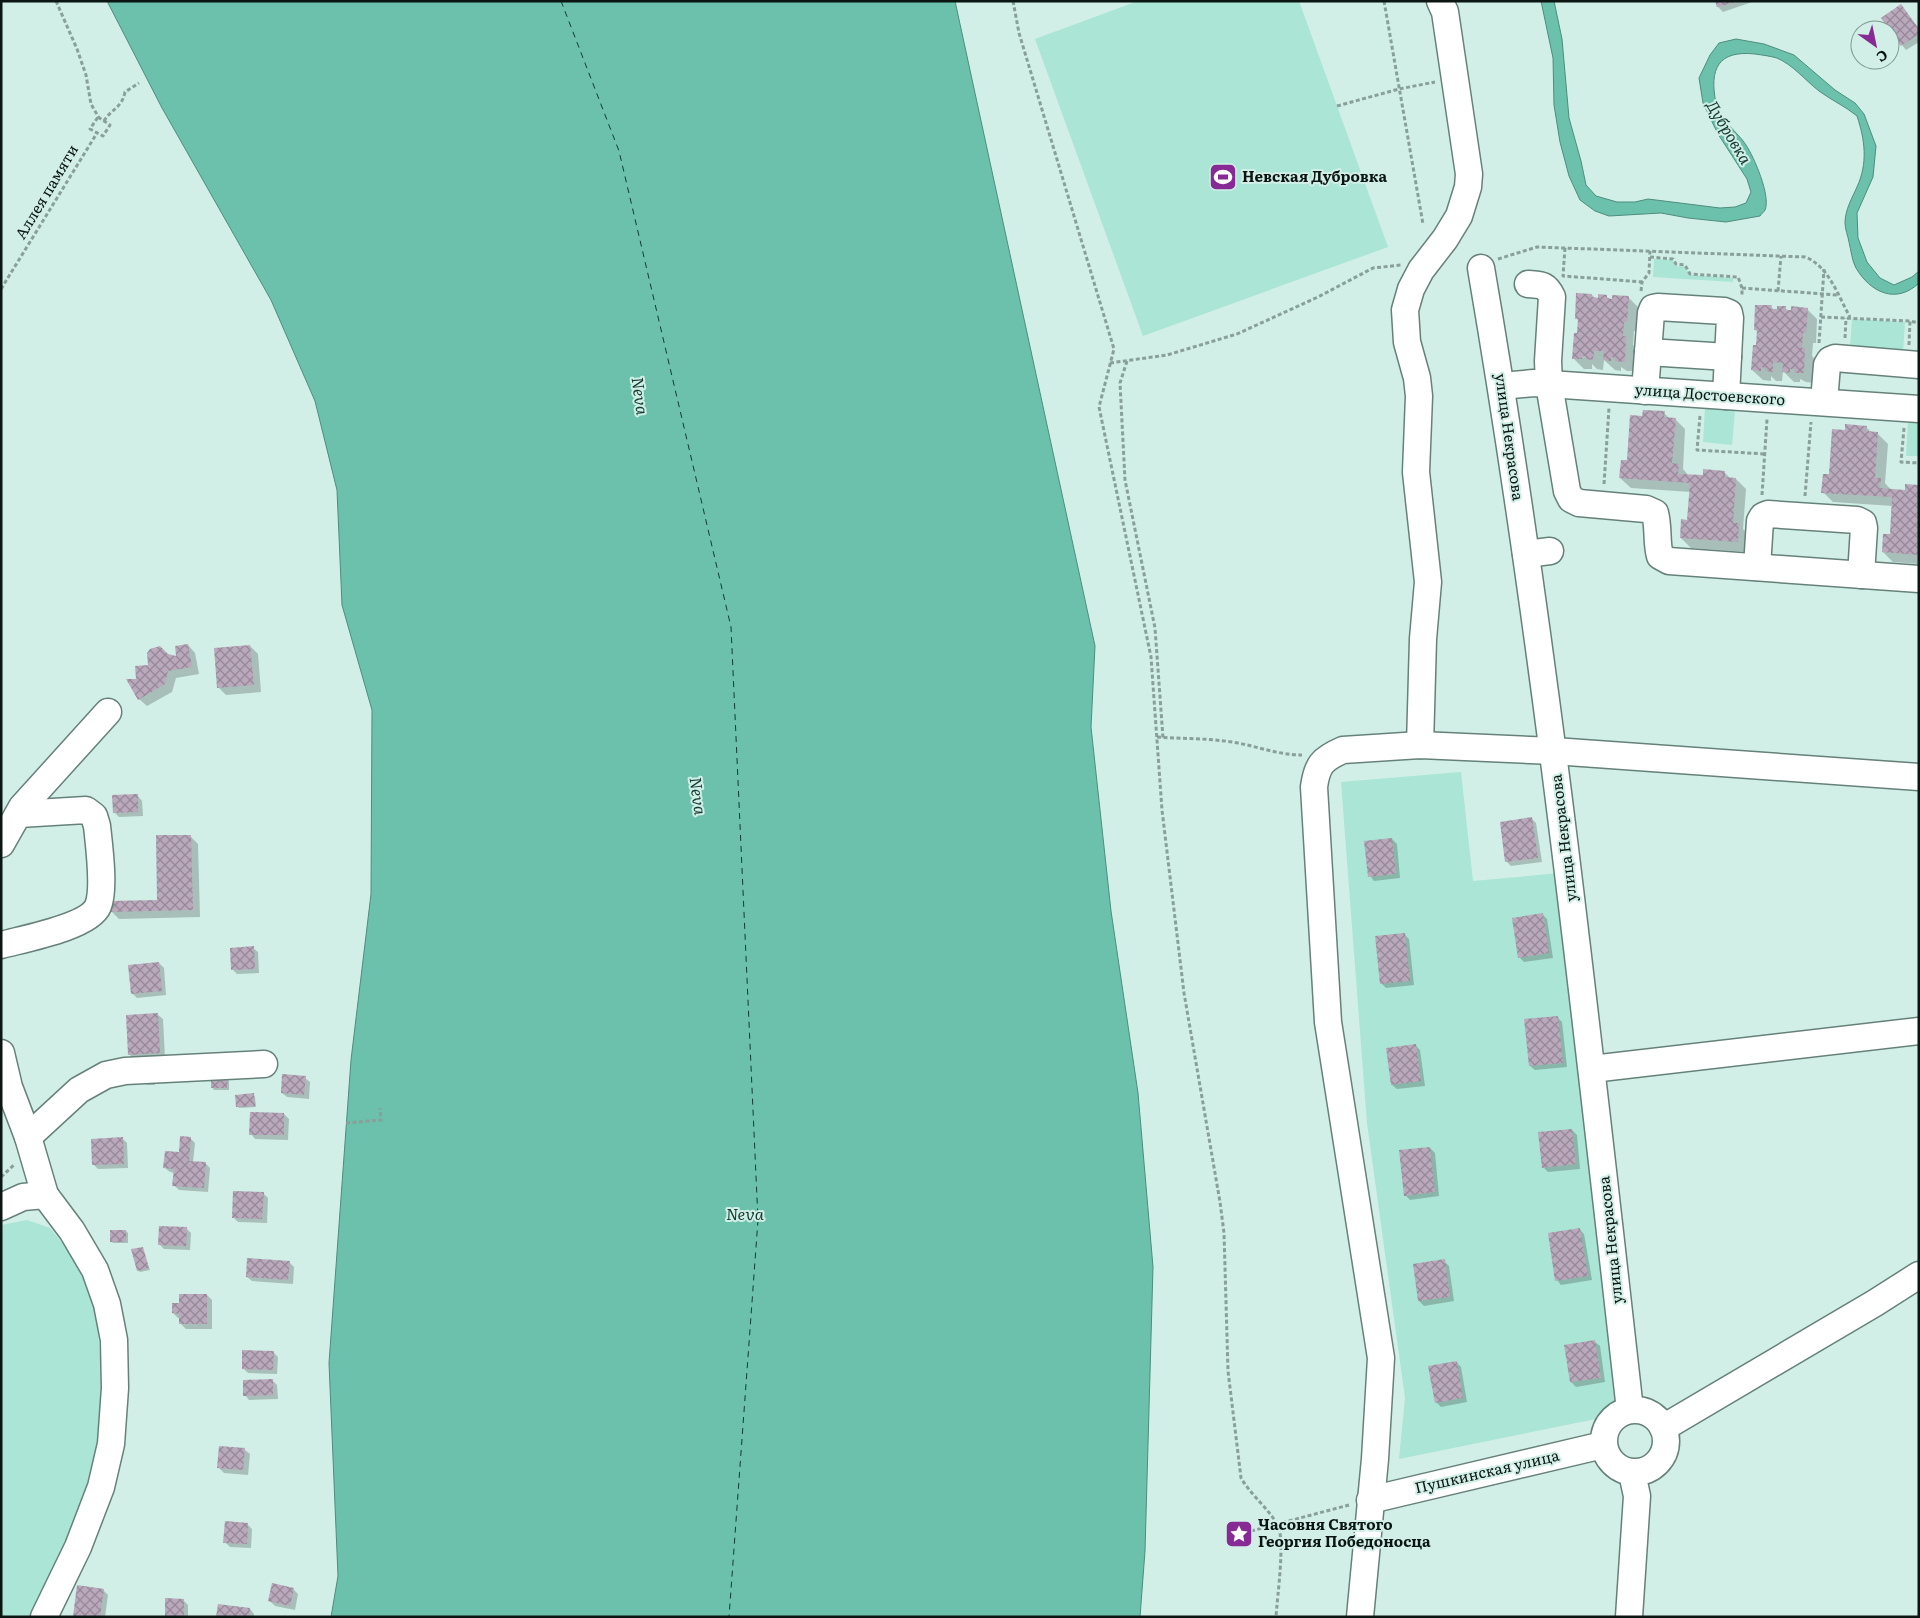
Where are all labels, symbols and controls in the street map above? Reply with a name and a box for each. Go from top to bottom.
north arrow [1850,20,1900,70]
text: С [1873,46,1892,68]
water label: Дубровка [1701,95,1759,169]
street label: Аллея памяти [8,139,83,243]
sports icon: Невская Дубровка [1208,162,1238,192]
place label: Невская Дубровка [1242,164,1387,187]
street label: улица Некрасова [1490,372,1531,503]
water label: Neva [626,375,656,417]
street label: улица Достоевского [1634,377,1786,410]
street label: улица Некрасова [1543,772,1582,903]
water label: Neva [684,775,714,817]
street label: улица Некрасова [1591,1174,1628,1305]
water label: Neva [726,1201,765,1225]
street label: Пушкинская улица [1412,1443,1562,1498]
place label: Часовня Святого Георгия Победоносца [1258,1512,1431,1552]
place icon: Часовня Святого Георгия Победоносца [1224,1519,1254,1549]

